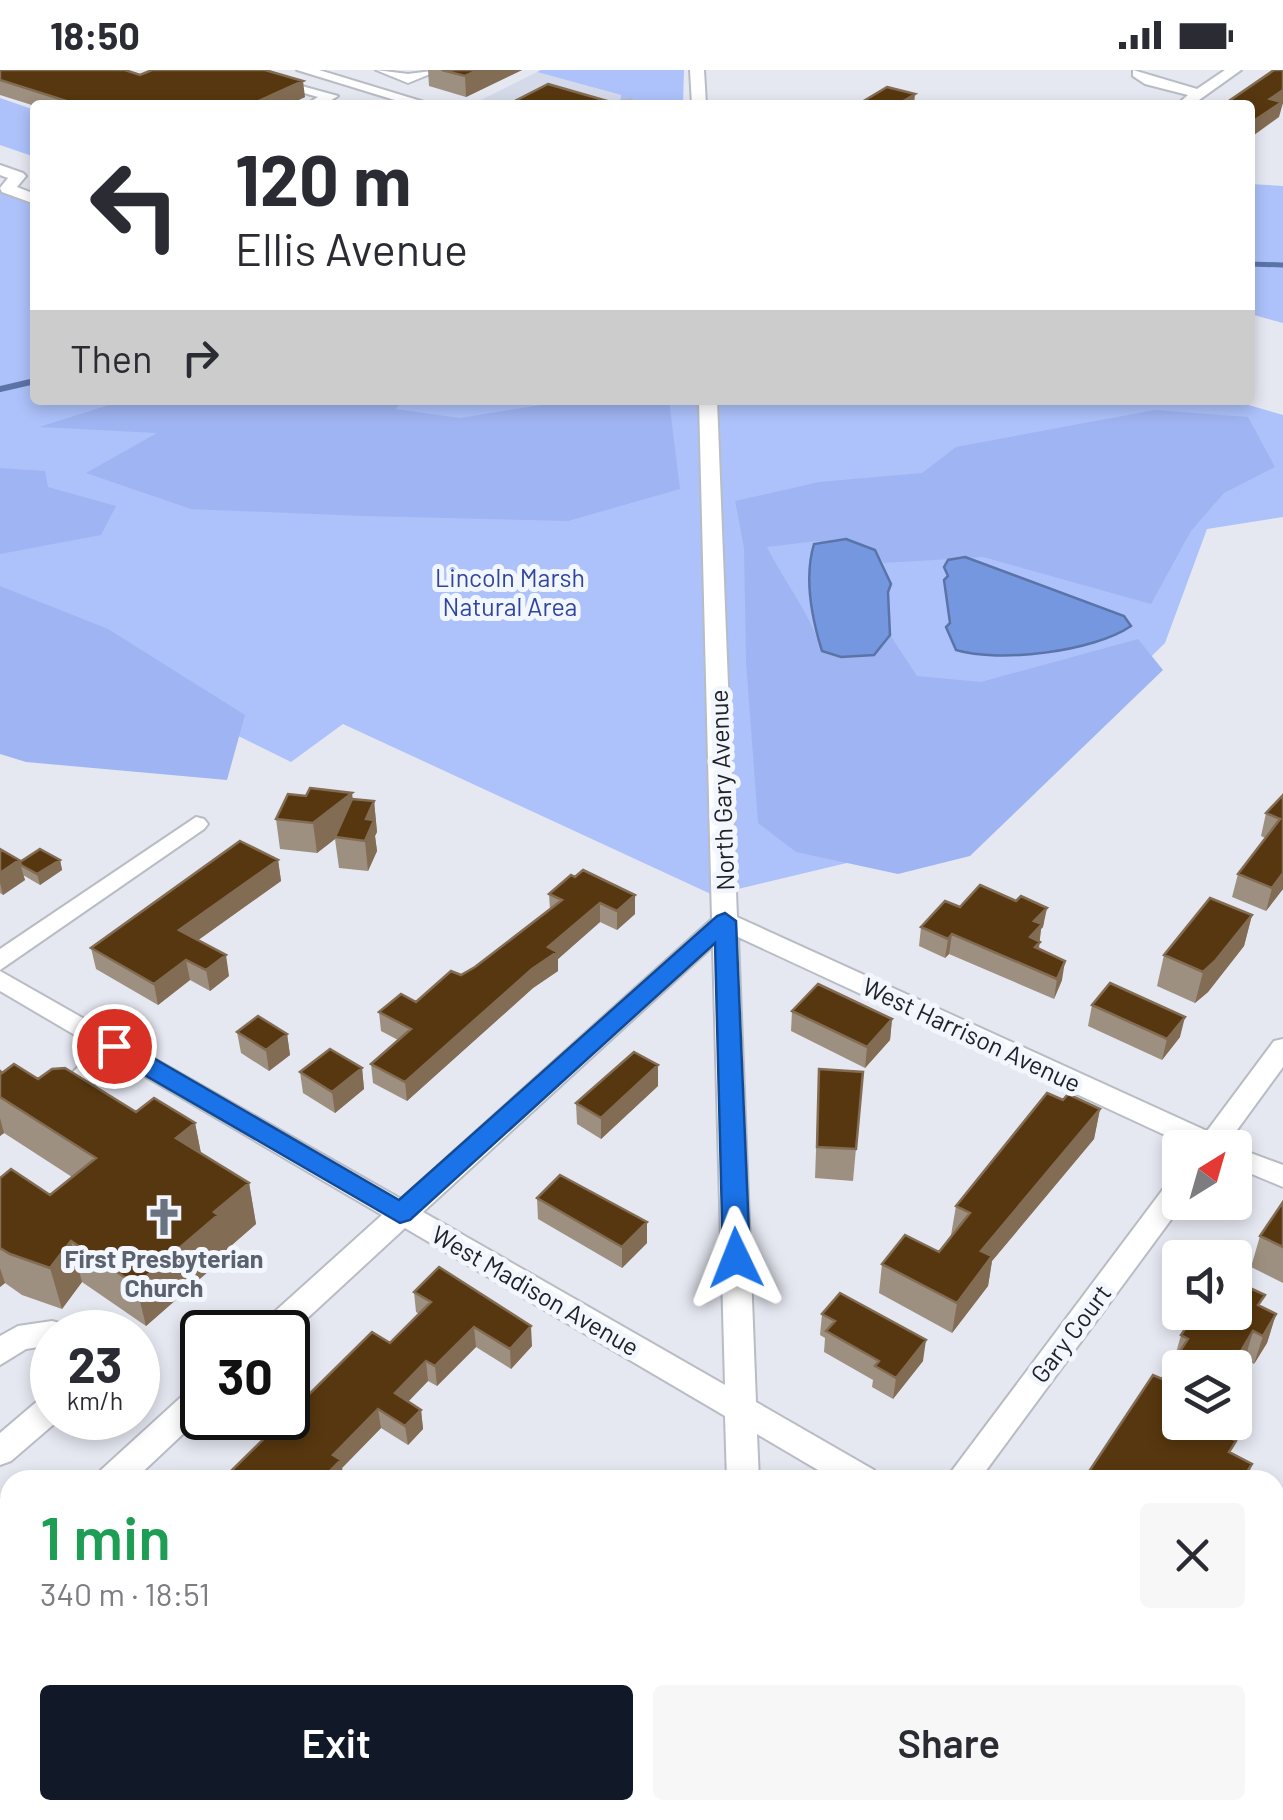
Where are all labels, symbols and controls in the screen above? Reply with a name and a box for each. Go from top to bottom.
text: 18:50 [50,12,140,58]
text: 120 m [235,136,411,220]
icon: left [70,140,200,270]
text: Ellis Avenue [235,221,468,275]
icon: right [173,330,228,385]
text: Then [70,335,153,381]
park label: Lincoln Marsh Natural Area [435,562,585,621]
street label: North Gary Avenue [702,689,740,891]
street label: West Harrison Avenue [858,970,1086,1098]
pin [72,1004,157,1089]
icon: arrive [87,1019,142,1074]
north arrow [1162,1130,1252,1220]
map controls [1162,1130,1252,1440]
church icon: First Presbyterian Church [143,1196,185,1238]
position arrow [684,1206,788,1310]
street label: West Madison Avenue [427,1218,645,1362]
button: sound [1162,1240,1252,1330]
place label: First Presbyterian Church [65,1243,263,1302]
street label: Gary Court [1023,1278,1117,1388]
speed limit sign: 30 [180,1310,310,1440]
text: 23 [68,1333,122,1393]
button: layers [1162,1350,1252,1440]
text: km/h [67,1385,123,1415]
text: 1 min [40,1500,171,1572]
button: close [1140,1503,1245,1608]
text: 340 m · 18:51 [40,1574,210,1612]
button: Exit [40,1685,633,1800]
button: Share [653,1685,1245,1800]

